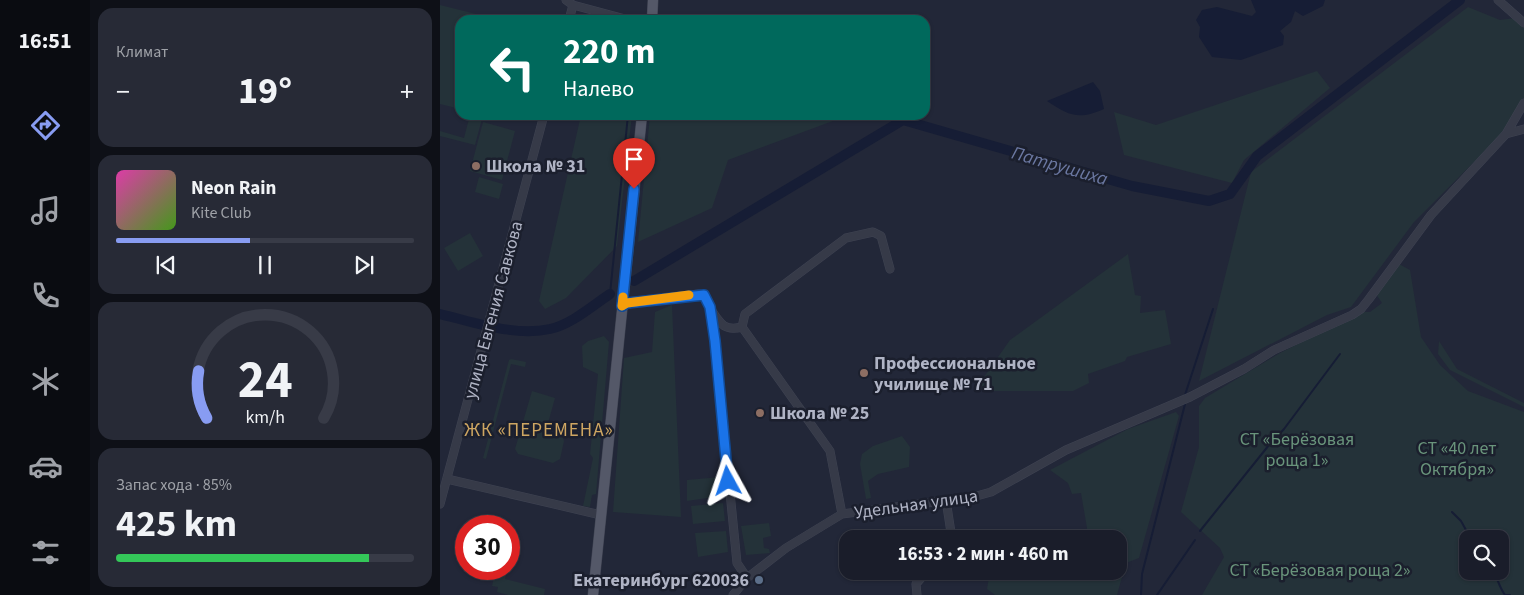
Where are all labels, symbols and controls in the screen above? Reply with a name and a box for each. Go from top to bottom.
text: 16:51 [18,25,72,57]
text: 220 m [563,27,655,77]
icon: left [480,35,545,100]
text: Климат [116,41,168,63]
text: 19° [238,64,292,118]
text: − [116,72,130,112]
text: + [400,72,414,112]
text: Налево [563,73,634,105]
icon: directions [28,108,63,143]
pin [613,138,655,189]
water label: Патрушиха [1008,140,1111,193]
icon: arrive [620,145,648,173]
place label: Школа № 31 [486,154,585,179]
marker: Школа № 31 [470,160,482,172]
text: Neon Rain [191,175,276,202]
icon: music [28,193,63,228]
text: Kite Club [191,202,251,224]
street label: улица Евгения Савкова [458,218,529,402]
icon: previous [152,251,180,279]
icon: pause [251,251,279,279]
icon: next [350,251,378,279]
icon: phone [28,278,63,313]
text: 24 [238,344,292,418]
place label: Профессиональное училище № 71 [874,351,1036,397]
icon: climate [28,364,63,399]
marker: Профессиональное училище № 71 [858,367,870,379]
place label: Школа № 25 [770,401,869,426]
text: km/h [245,405,285,430]
marker: Школа № 25 [754,407,766,419]
district label: ЖК «ПЕРЕМЕНА» [464,417,614,444]
park label: СТ «Берёзовая роща 1» [1240,427,1354,473]
park label: СТ «40 лет Октября» [1417,436,1497,482]
icon: car [28,449,63,484]
position arrow [701,454,753,506]
text: Запас хода · 85% [116,474,232,496]
street label: Удельная улица [853,483,979,526]
text: 425 km [116,497,237,551]
speed limit sign: 30 [455,515,520,580]
map controls [1459,530,1509,580]
button: search [1459,530,1509,580]
icon: filters [28,535,63,570]
text: 16:53 · 2 мин · 460 m [897,541,1069,568]
park label: СТ «Берёзовая роща 2» [1229,558,1411,583]
place label: Екатеринбург 620036 [573,568,749,593]
marker: Екатеринбург 620036 [753,574,765,586]

